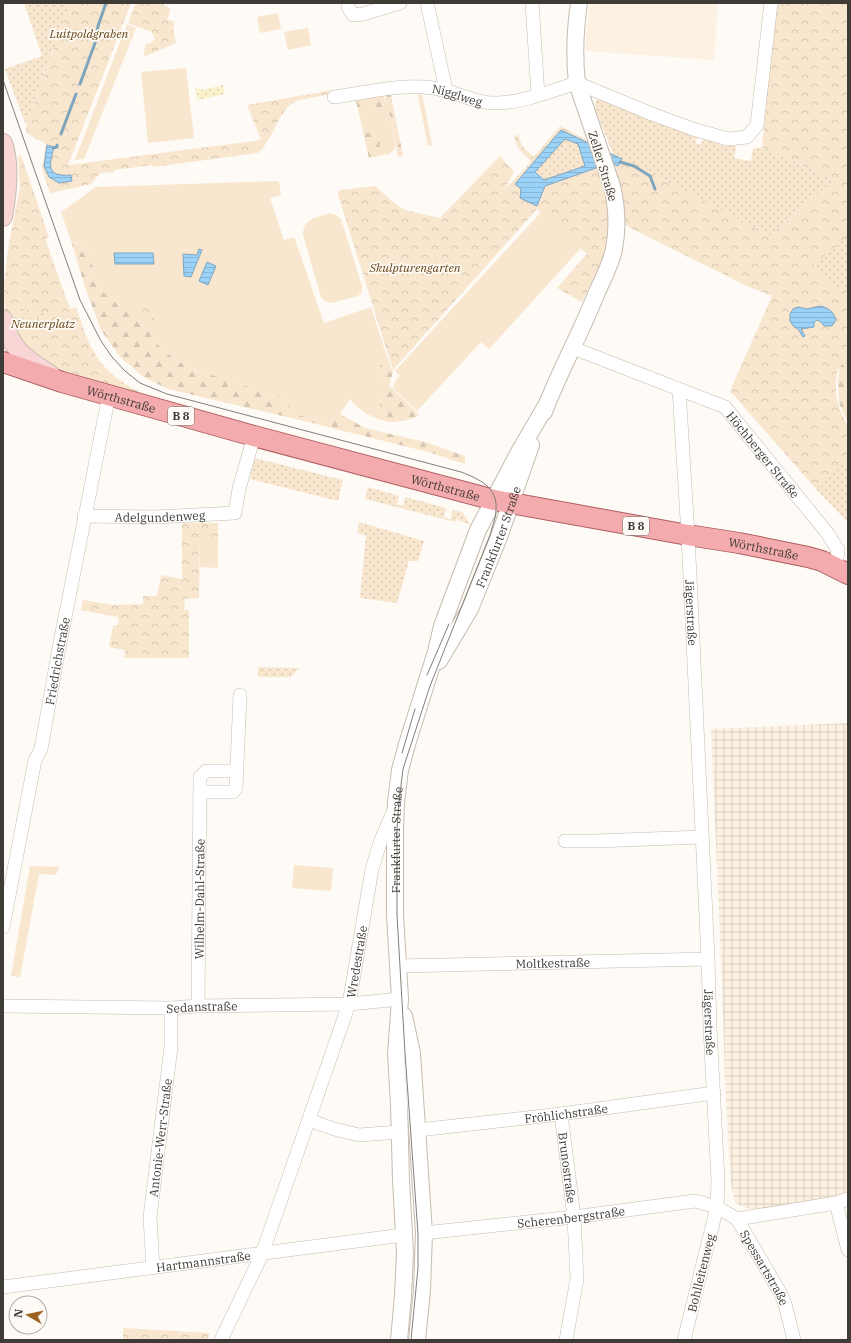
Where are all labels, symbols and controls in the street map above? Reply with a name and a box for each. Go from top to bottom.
park label: Luitpoldgraben [49,26,129,41]
street label: Nigglweg [431,80,484,109]
street label: Zeller Straße [585,129,621,203]
park label: Skulpturengarten [368,260,461,275]
park label: Neunerplatz [10,316,76,331]
street label: Wörthstraße [85,382,158,416]
road number: B 8 [168,407,194,425]
street label: Höchberger Straße [724,408,803,501]
street label: Wörthstraße [409,471,482,503]
street label: Frankfurter Straße [472,484,524,590]
street label: Adelgundenweg [115,507,206,525]
road number: B 8 [623,517,649,535]
street label: Wörthstraße [728,534,800,562]
street label: Jägerstraße [683,579,701,646]
street label: Friedrichstraße [41,616,72,706]
street label: Frankfurter Straße [388,785,405,893]
street label: Wilhelm-Dahl-Straße [191,839,207,959]
street label: Wredestraße [343,924,370,999]
street label: Moltkestraße [516,954,590,971]
street label: Jägerstraße [701,989,719,1056]
street label: Sedanstraße [166,998,238,1016]
street label: Antonie-Werr-Straße [145,1078,175,1198]
street label: Fröhlichstraße [524,1100,609,1126]
street label: Brunostraße [556,1131,580,1204]
street label: Scherenbergstraße [517,1203,626,1231]
street label: Spessartstraße [737,1227,792,1307]
street label: Bohlleitenweg [684,1232,718,1314]
street label: Hartmannstraße [155,1247,251,1275]
north arrow [8,1295,48,1335]
text: N [11,1308,26,1319]

